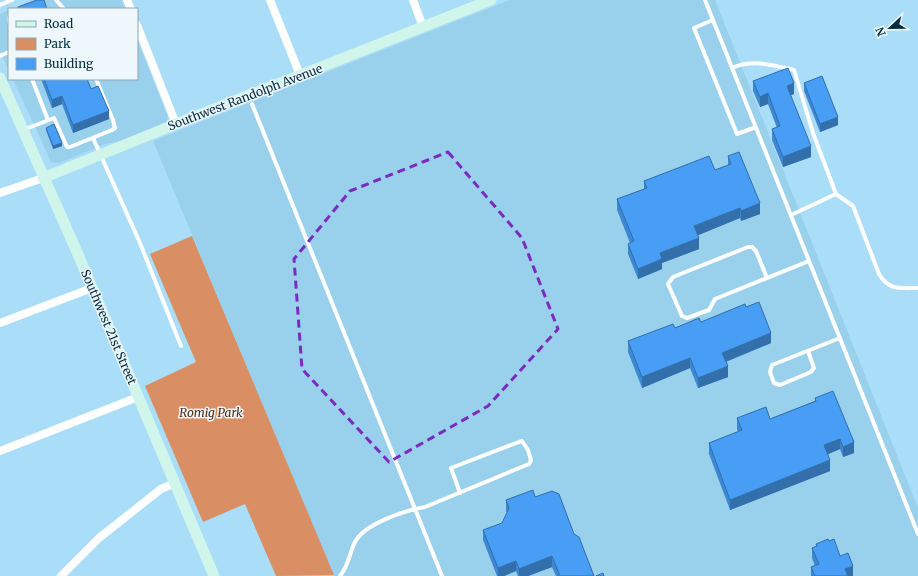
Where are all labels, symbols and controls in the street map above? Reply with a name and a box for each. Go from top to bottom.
legend [8,8,138,80]
north arrow [870,8,910,48]
text: Road [44,16,73,31]
text: N [872,25,889,38]
text: Park [44,36,71,51]
text: Building [44,56,94,71]
street label: Southwest Randolph Avenue [166,61,324,133]
street label: Southwest 21st Street [78,267,140,387]
park label: Romig Park [179,405,243,420]

